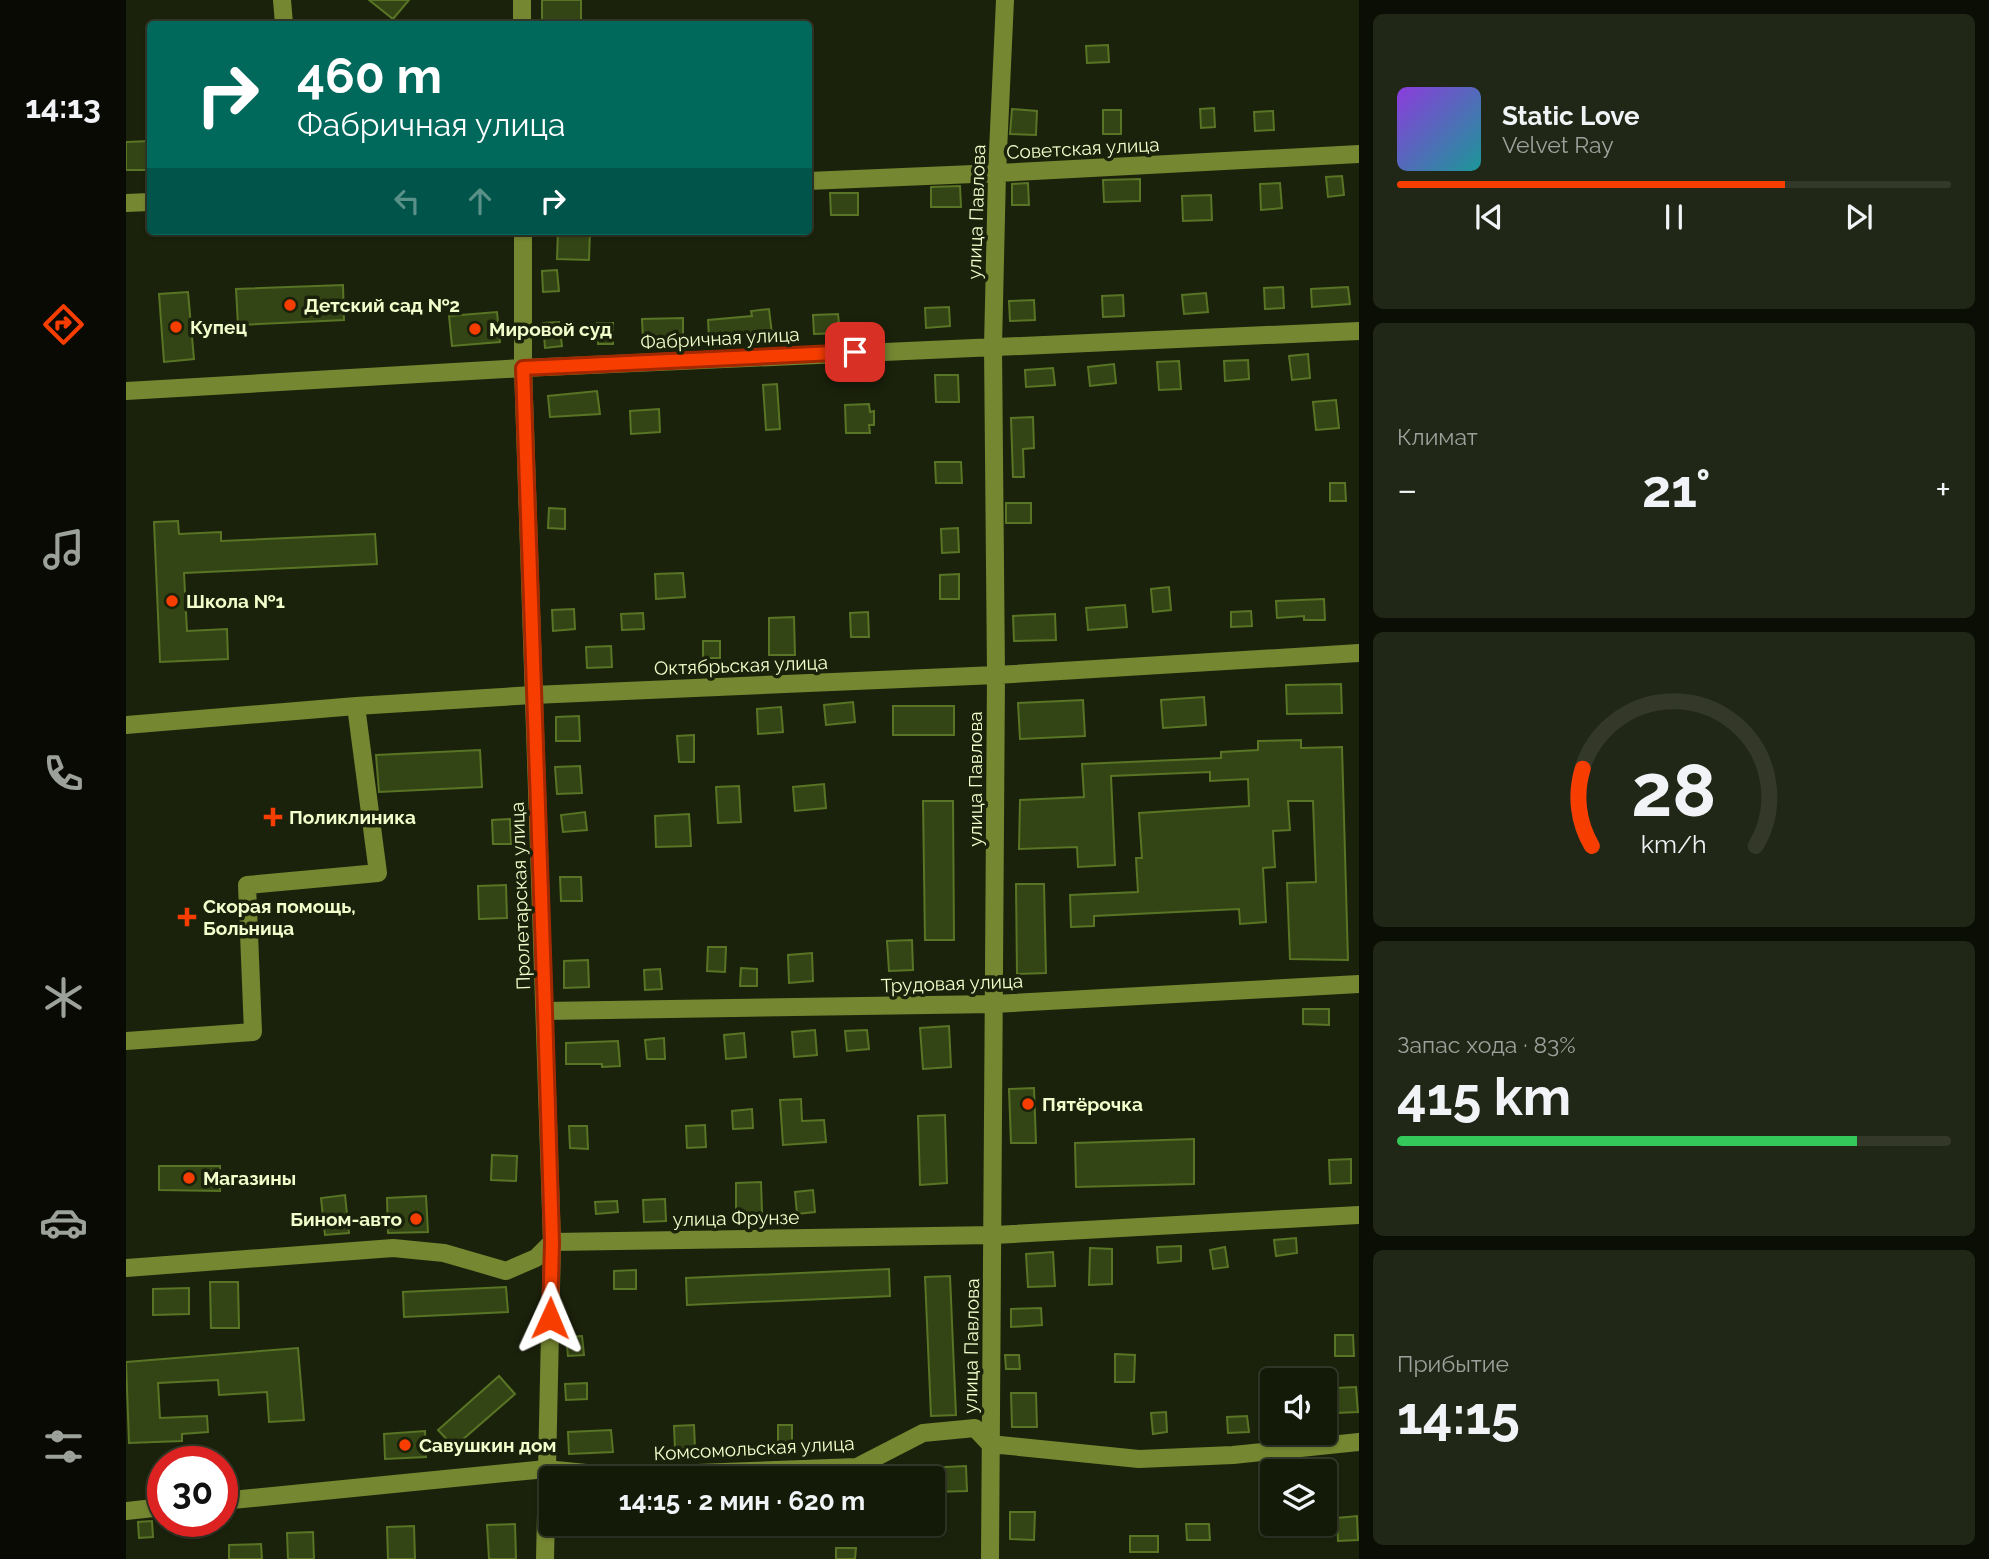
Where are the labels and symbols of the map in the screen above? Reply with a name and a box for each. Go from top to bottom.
street label: Советская улица [1006,133,1160,163]
street label: улица Павлова [963,144,989,280]
place label: Детский сад №2 [304,294,460,316]
marker: Детский сад №2 [282,297,298,313]
place label: Купец [190,316,247,338]
place label: Мировой суд [489,318,612,340]
marker: Купец [168,319,184,335]
marker: Мировой суд [467,321,483,337]
pin [825,322,885,382]
street label: Фабричная улица [640,323,800,353]
place label: Школа №1 [186,590,285,612]
marker: Школа №1 [164,593,180,609]
street label: Октябрьская улица [654,651,828,679]
street label: улица Павлова [964,711,986,847]
street label: Пролетарская улица [506,802,534,990]
place label: Поликлиника [289,806,416,828]
marker: Поликлиника [263,807,283,827]
place label: Скорая помощь, Больница [203,895,356,939]
marker: Скорая помощь, Больница [177,907,197,927]
street label: Трудовая улица [880,970,1024,996]
place label: Пятёрочка [1042,1093,1143,1115]
marker: Пятёрочка [1020,1096,1036,1112]
place label: Магазины [203,1167,296,1189]
marker: Магазины [181,1170,197,1186]
street label: улица Фрунзе [673,1206,799,1230]
place label: Бином-авто [290,1208,402,1230]
marker: Бином-авто [408,1211,424,1227]
street label: улица Павлова [959,1278,983,1414]
position arrow [513,1281,587,1355]
street label: Комсомольская улица [653,1432,855,1464]
place label: Савушкин дом [419,1434,556,1456]
marker: Савушкин дом [397,1437,413,1453]
speed limit sign: 30 [147,1446,238,1537]

